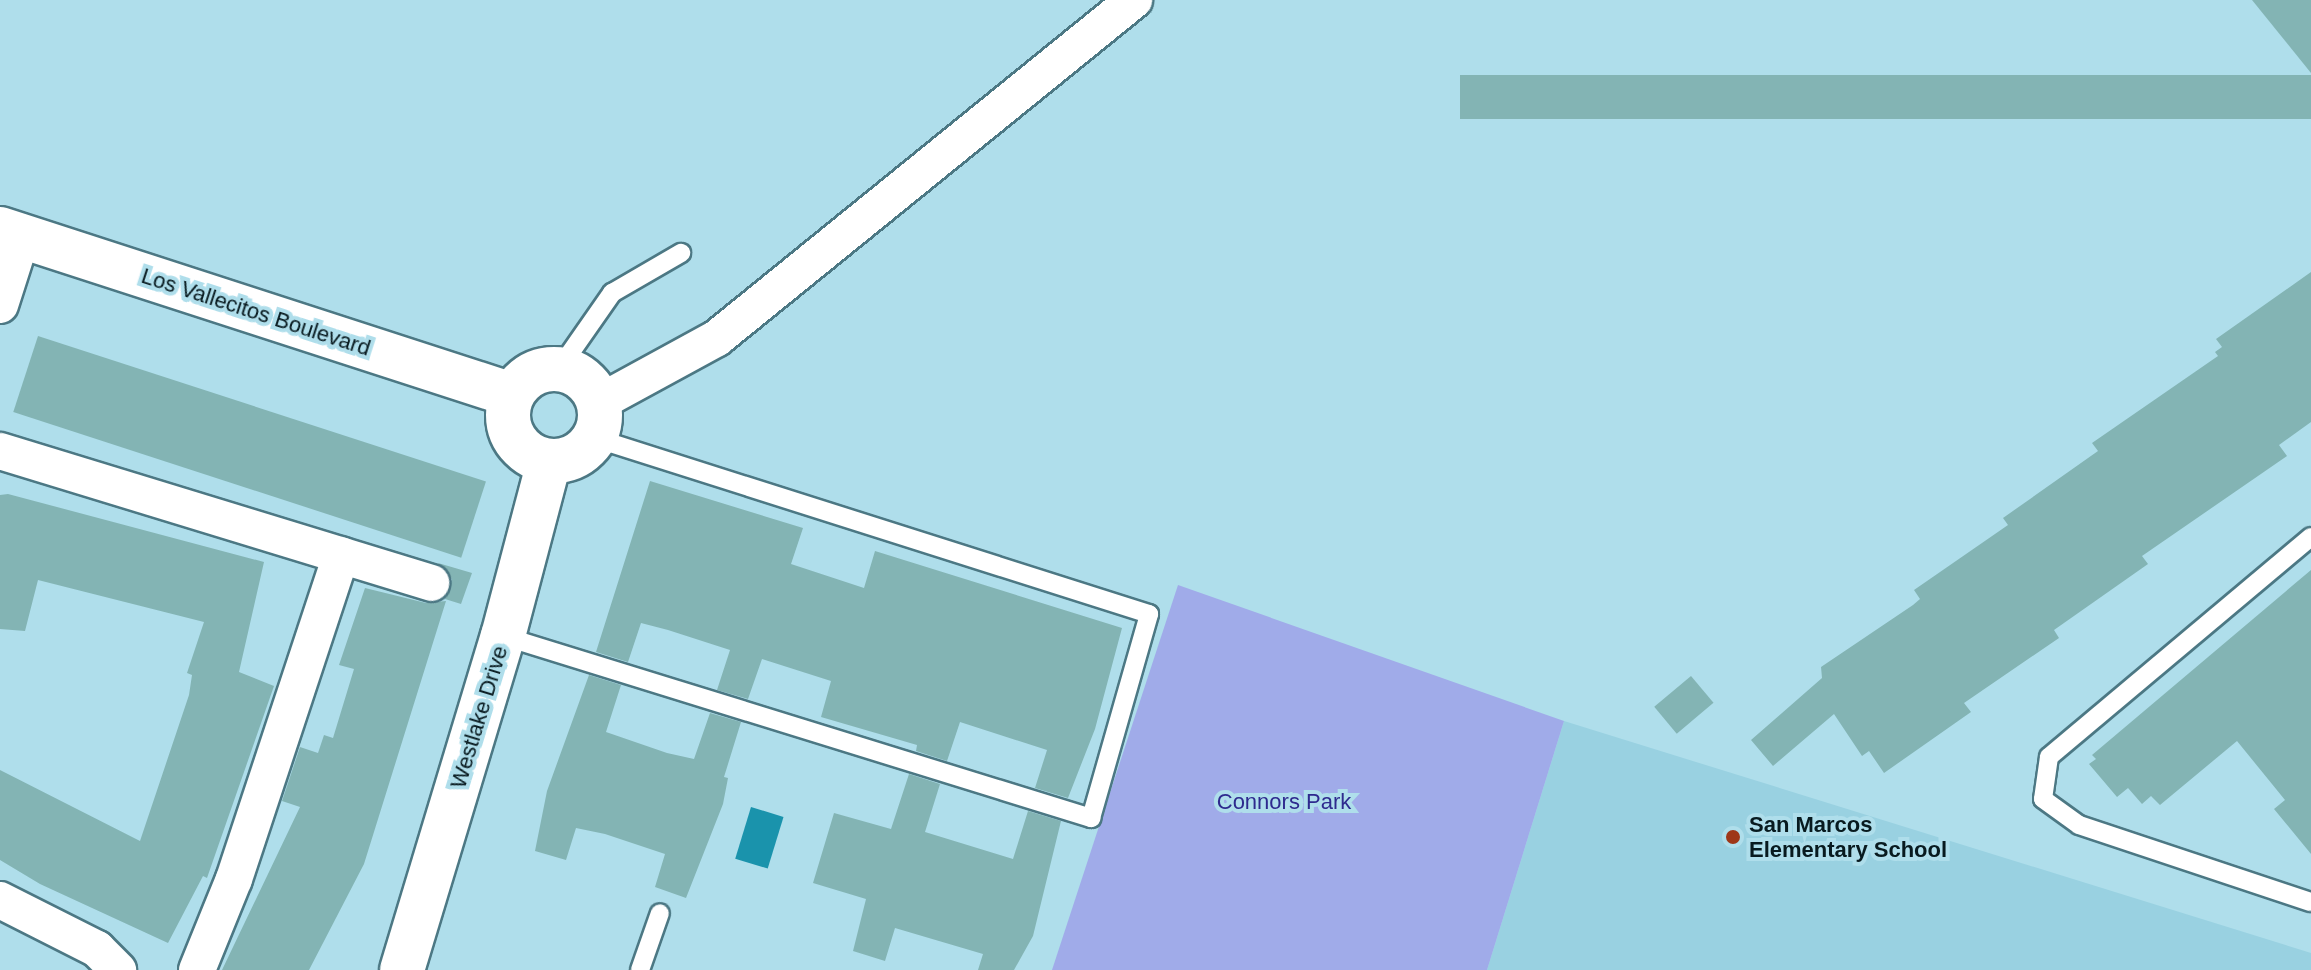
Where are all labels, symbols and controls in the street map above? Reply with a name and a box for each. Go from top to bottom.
street label: Los Vallecitos Boulevard [138,262,374,362]
street label: Westlake Drive [445,643,513,791]
park label: Connors Park [1217,789,1351,815]
place label: San Marcos Elementary School [1749,811,1947,862]
marker: San Marcos Elementary School [1724,828,1742,846]

